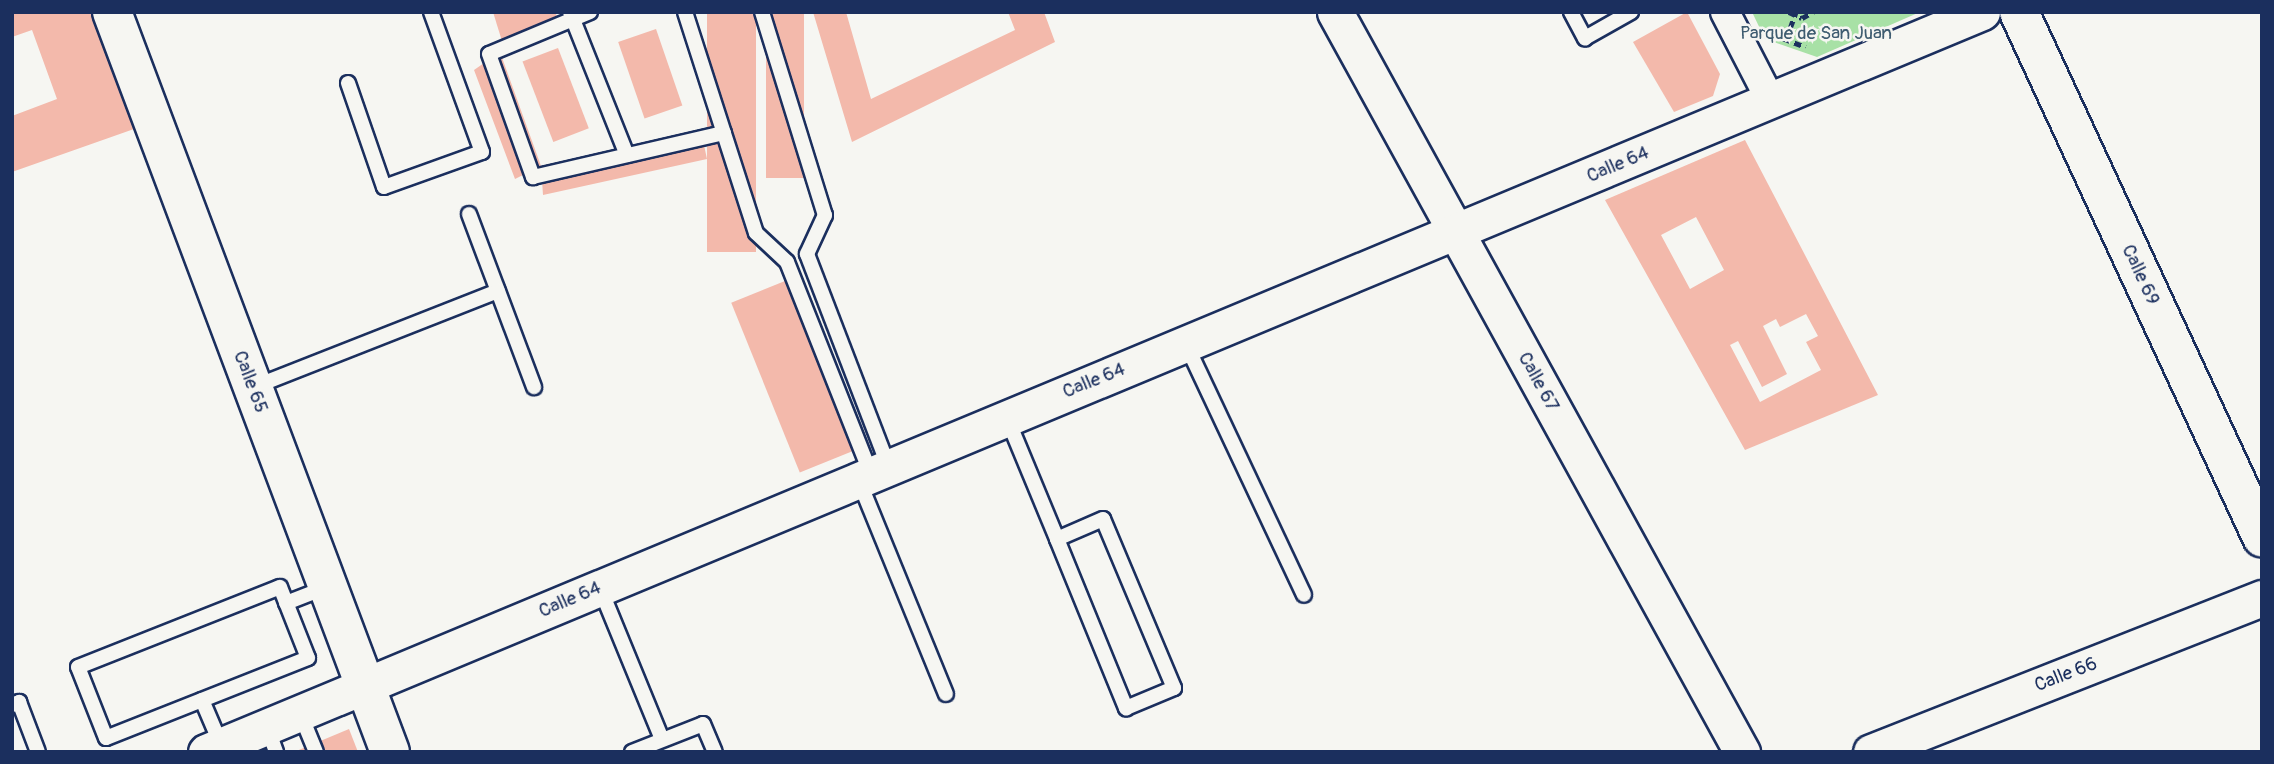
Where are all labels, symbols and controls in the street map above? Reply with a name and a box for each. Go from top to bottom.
park label: Parque de San Juan [1740,23,1892,45]
street label: Calle 64 [1584,142,1652,188]
street label: Calle 69 [2116,241,2164,309]
street label: Calle 65 [228,348,272,416]
street label: Calle 67 [1513,348,1563,416]
street label: Calle 64 [1060,358,1128,404]
street label: Calle 64 [536,577,604,623]
street label: Calle 66 [2031,653,2101,697]

